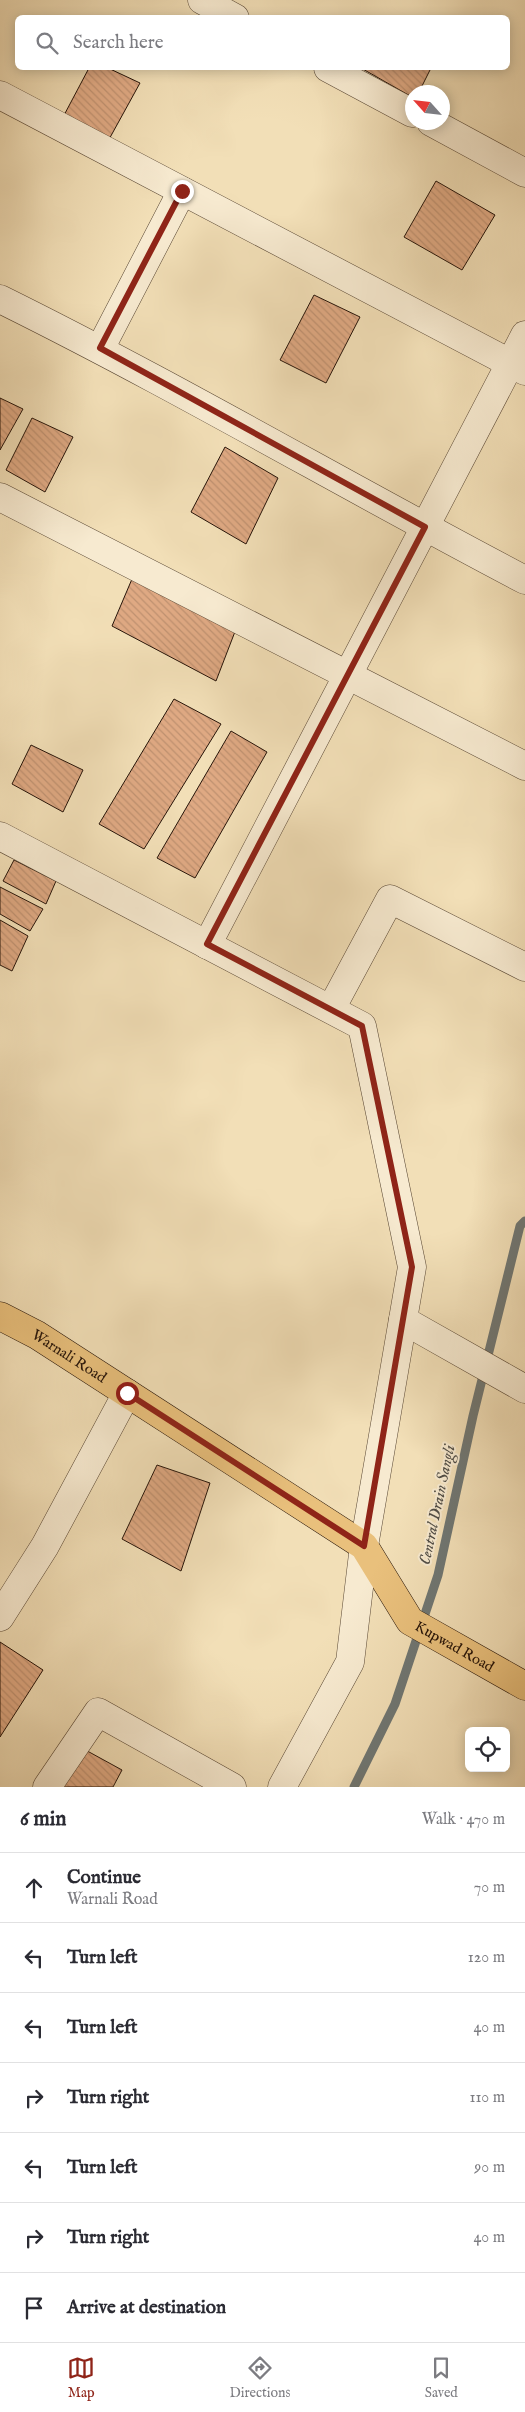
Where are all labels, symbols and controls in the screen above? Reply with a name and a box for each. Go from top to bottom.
search box [15,15,510,70]
icon: search [33,29,61,57]
text: Search here [73,31,164,55]
north arrow [405,85,450,130]
route end [171,180,194,203]
street label: Warnali Road [28,1325,111,1387]
route start [116,1382,139,1405]
water label: Central Drain Sangli [416,1442,461,1567]
street label: Kupwad Road [412,1616,499,1677]
map controls [465,1727,510,1772]
button: locate [465,1727,510,1772]
text: 6 min [20,1806,66,1833]
text: Walk · 470 m [422,1810,505,1830]
text: Continue [67,1866,141,1890]
icon: ahead [20,1874,48,1902]
text: 70 m [474,1878,505,1898]
text: Warnali Road [67,1890,158,1910]
icon: left [20,1944,48,1972]
text: Turn left [67,1946,138,1970]
text: 120 m [468,1948,505,1968]
icon: left [20,2014,48,2042]
text: Turn left [67,2016,138,2040]
text: 40 m [473,2018,505,2038]
icon: right [20,2084,48,2112]
text: Turn right [67,2086,149,2110]
text: 110 m [469,2088,505,2108]
icon: left [20,2154,48,2182]
text: Turn left [67,2156,138,2180]
text: 90 m [474,2158,505,2178]
icon: right [20,2224,48,2252]
text: Turn right [67,2226,149,2250]
text: 40 m [473,2228,505,2248]
icon: arrive [20,2294,48,2322]
text: Arrive at destination [67,2296,226,2320]
tab: Map [67,2354,95,2402]
tab: Directions [229,2354,290,2402]
tab: Saved [425,2354,458,2402]

